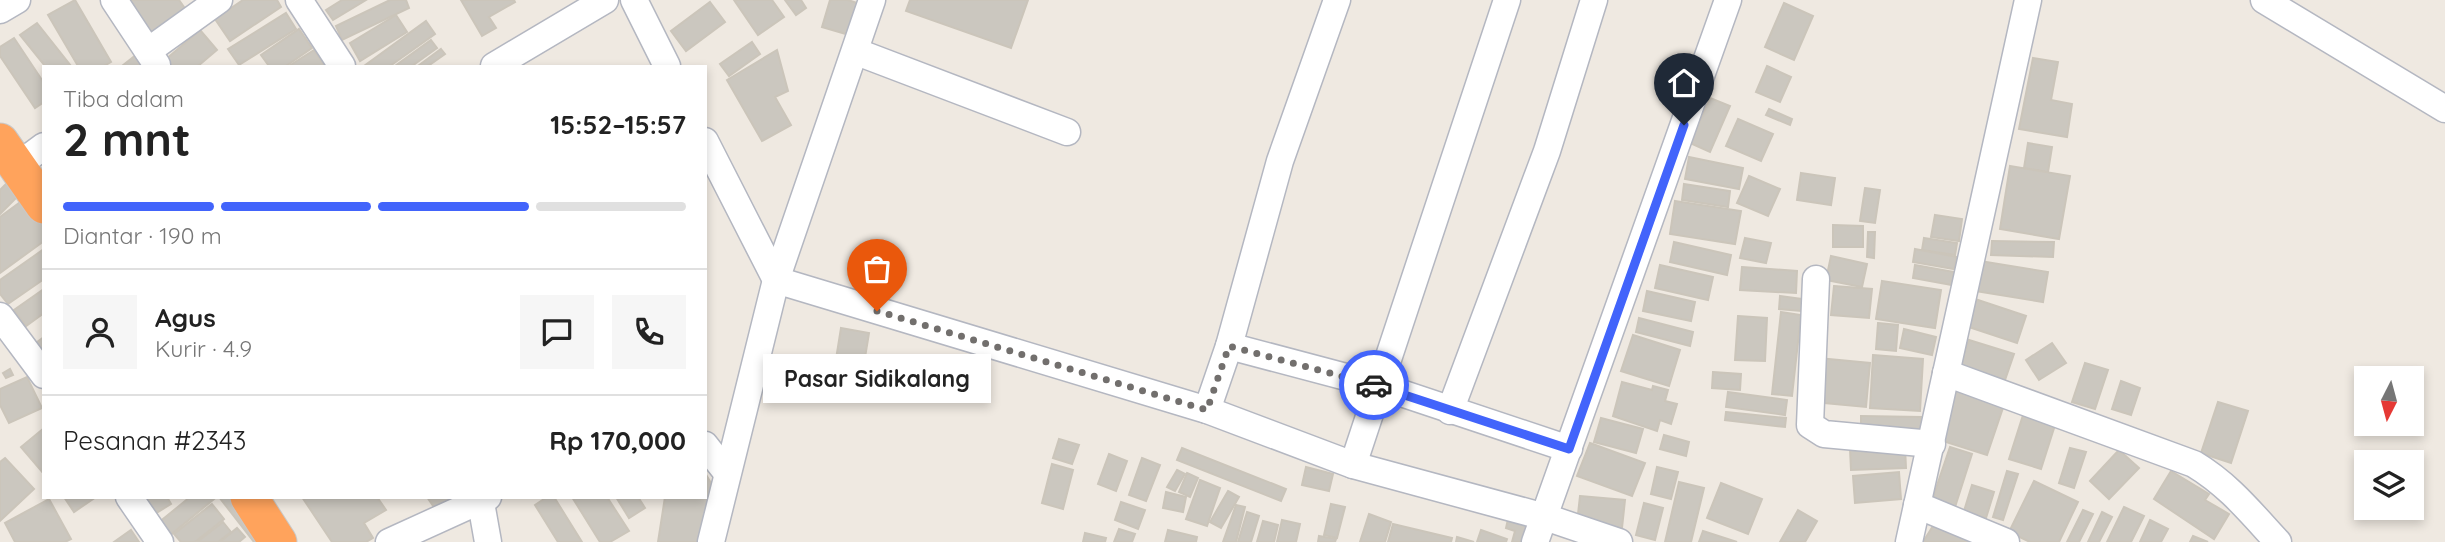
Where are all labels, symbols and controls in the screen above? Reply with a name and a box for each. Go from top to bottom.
pin [1654,53,1714,125]
icon: home [1665,64,1703,102]
text: Tiba dalam [63,84,184,113]
text: 15:52–15:57 [550,108,686,141]
text: 2 mnt [63,110,191,168]
text: Diantar · 190 m [63,221,222,250]
pin [847,239,907,311]
icon: bag [858,250,896,288]
button: person [63,295,137,369]
button: chat [520,295,594,369]
button: phone [612,295,686,369]
text: Agus [155,301,216,334]
text: Kurir · 4.9 [155,334,252,363]
courier [1339,350,1409,420]
callout: Pasar Sidikalang [763,353,991,402]
text: Pasar Sidikalang [784,364,970,393]
icon: car [1355,366,1393,404]
north arrow [2354,366,2424,436]
map controls [2354,366,2424,520]
text: Pesanan #2343 [63,424,246,457]
text: Rp 170,000 [549,424,686,457]
button: layers [2354,450,2424,520]

